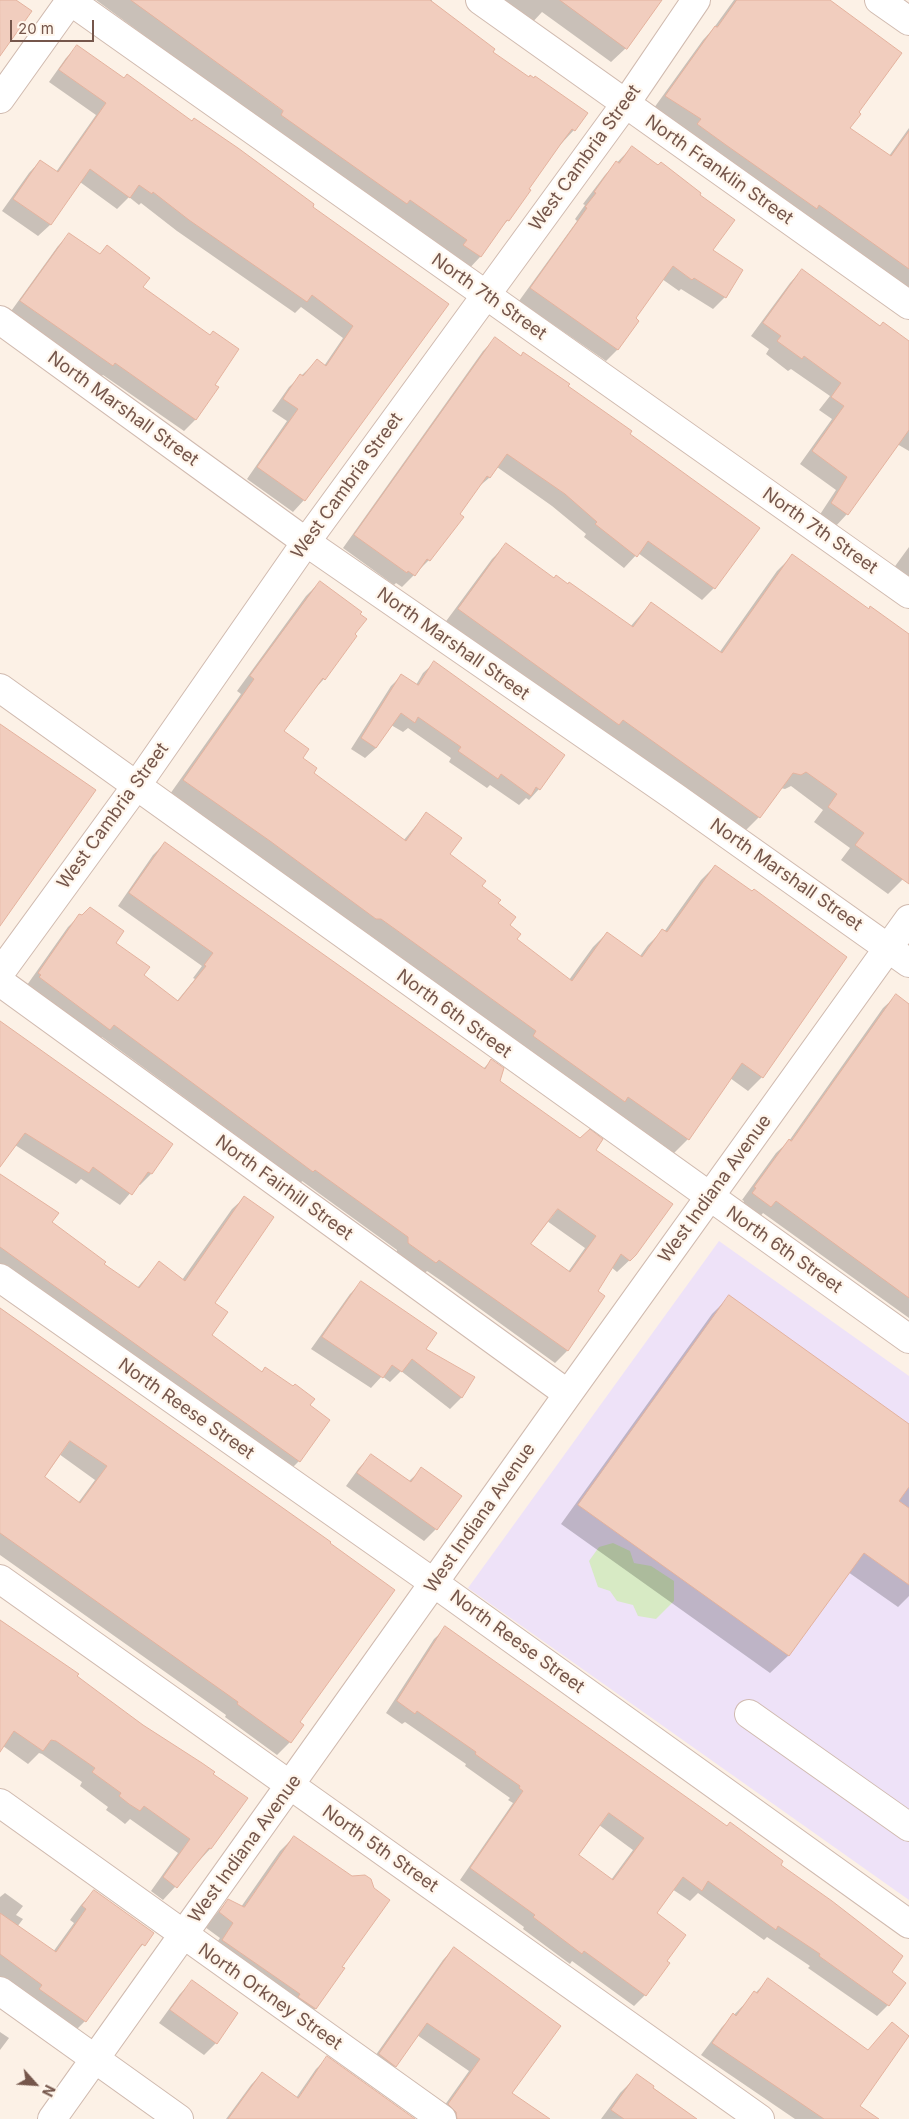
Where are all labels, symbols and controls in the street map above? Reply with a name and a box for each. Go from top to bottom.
scale bar [12,10,96,42]
text: 20 m [18,19,54,38]
street label: West Cambria Street [525,81,645,235]
street label: North Franklin Street [641,111,797,229]
street label: North 7th Street [427,249,551,345]
street label: North Marshall Street [43,347,203,471]
street label: West Cambria Street [287,409,407,563]
street label: North 7th Street [758,483,882,579]
street label: North Marshall Street [373,583,533,705]
street label: West Cambria Street [53,739,173,893]
street label: North Marshall Street [706,814,866,936]
street label: North 6th Street [392,965,516,1063]
street label: West Indiana Avenue [654,1111,776,1267]
street label: North Fairhill Street [211,1131,357,1245]
street label: North 6th Street [722,1202,846,1298]
street label: North Reese Street [114,1354,258,1464]
street label: West Indiana Avenue [420,1439,540,1597]
street label: North Reese Street [445,1586,589,1698]
street label: West Indiana Avenue [184,1771,306,1927]
street label: North 5th Street [318,1801,442,1897]
street label: North Orkney Street [194,1939,346,2055]
north arrow [10,2059,60,2109]
text: N [39,2082,59,2099]

